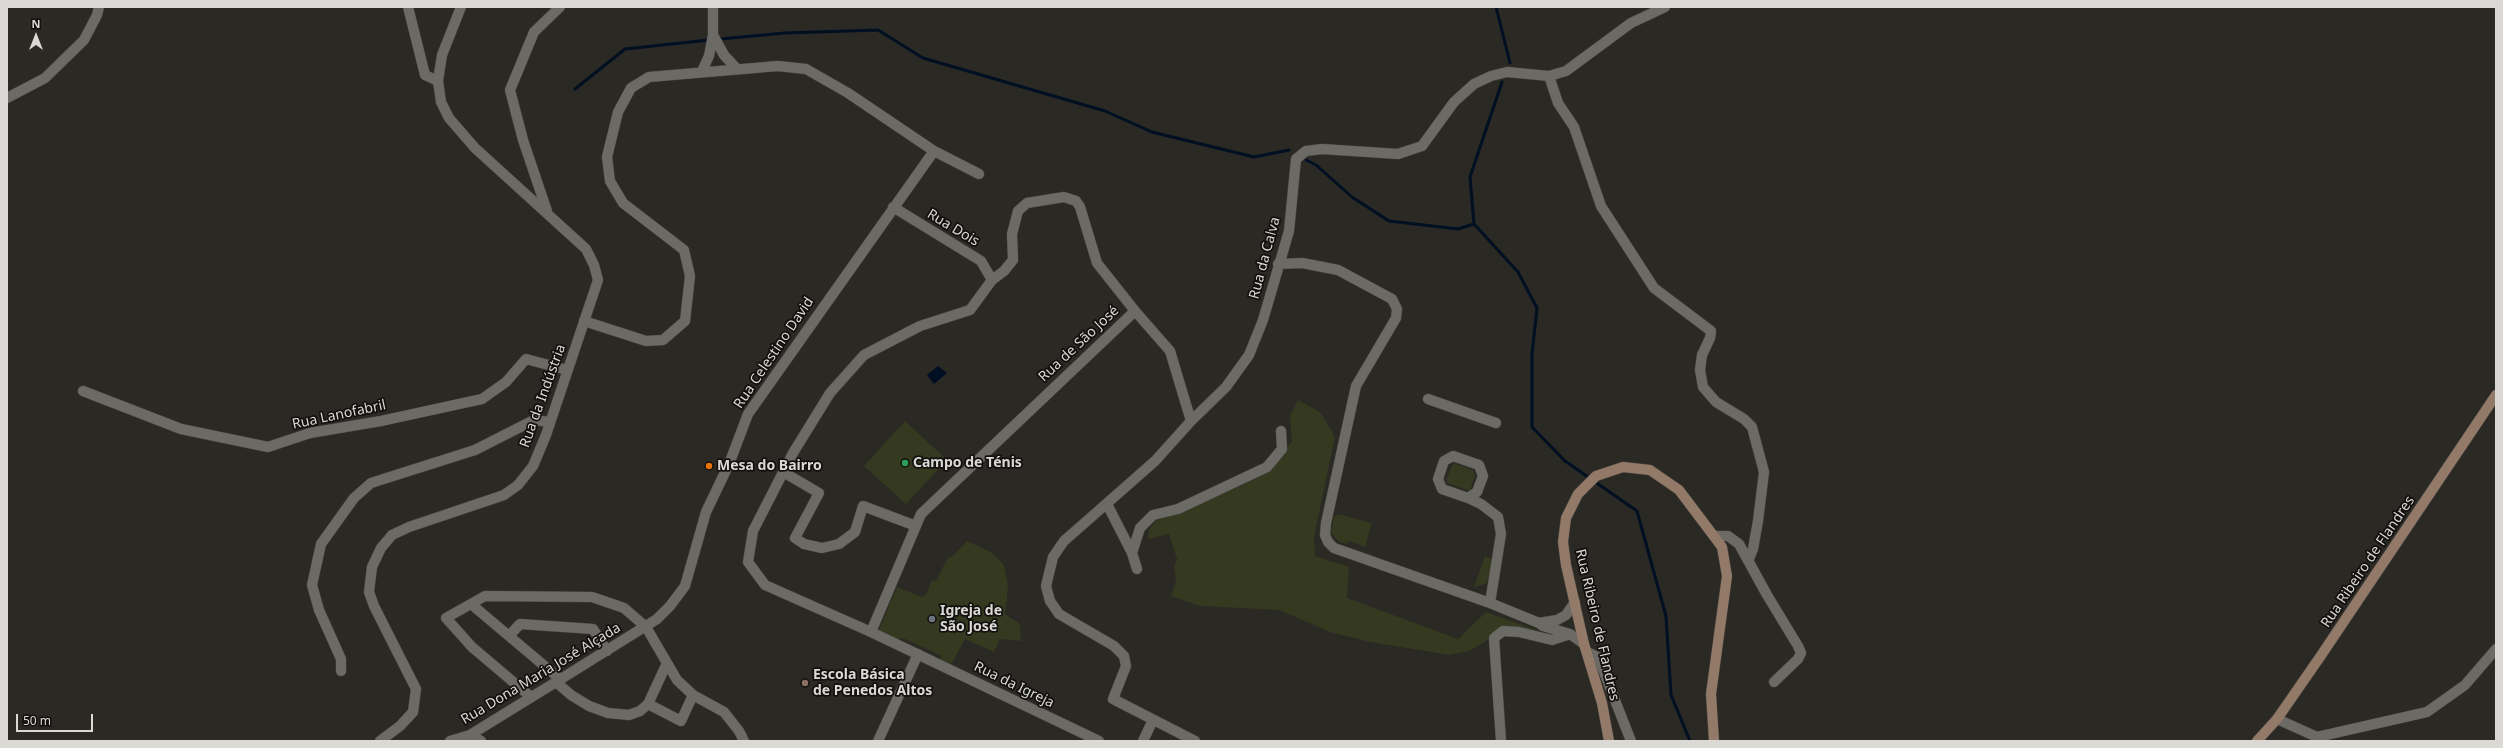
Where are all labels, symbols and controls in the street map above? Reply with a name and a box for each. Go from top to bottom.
north arrow [16,16,56,56]
text: N [32,16,40,31]
street label: Rua Dois [924,206,982,250]
street label: Rua da Calva [1246,215,1284,301]
street label: Rua Celestino David [731,294,817,412]
street label: Rua de São José [1035,303,1123,385]
street label: Rua da Indústria [517,342,569,450]
street label: Rua Lanofabril [291,397,387,433]
place label: Campo de Ténis [913,455,1022,471]
place label: Mesa do Bairro [717,458,822,474]
marker: Campo de Ténis [900,458,910,468]
marker: Mesa do Bairro [704,461,714,471]
street label: Rua Ribeiro de Flandres [2318,493,2418,631]
street label: Rua Ribeiro de Flandres [1571,548,1623,702]
place label: Igreja de São José [940,603,1002,636]
marker: Igreja de São José [927,614,937,624]
street label: Rua Dona Maria José Alçada [458,620,624,728]
street label: Rua da Igreja [971,658,1057,712]
place label: Escola Básica de Penedos Altos [813,667,932,700]
marker: Escola Básica de Penedos Altos [800,678,810,688]
scale bar [18,706,95,732]
text: 50 m [23,712,51,729]

